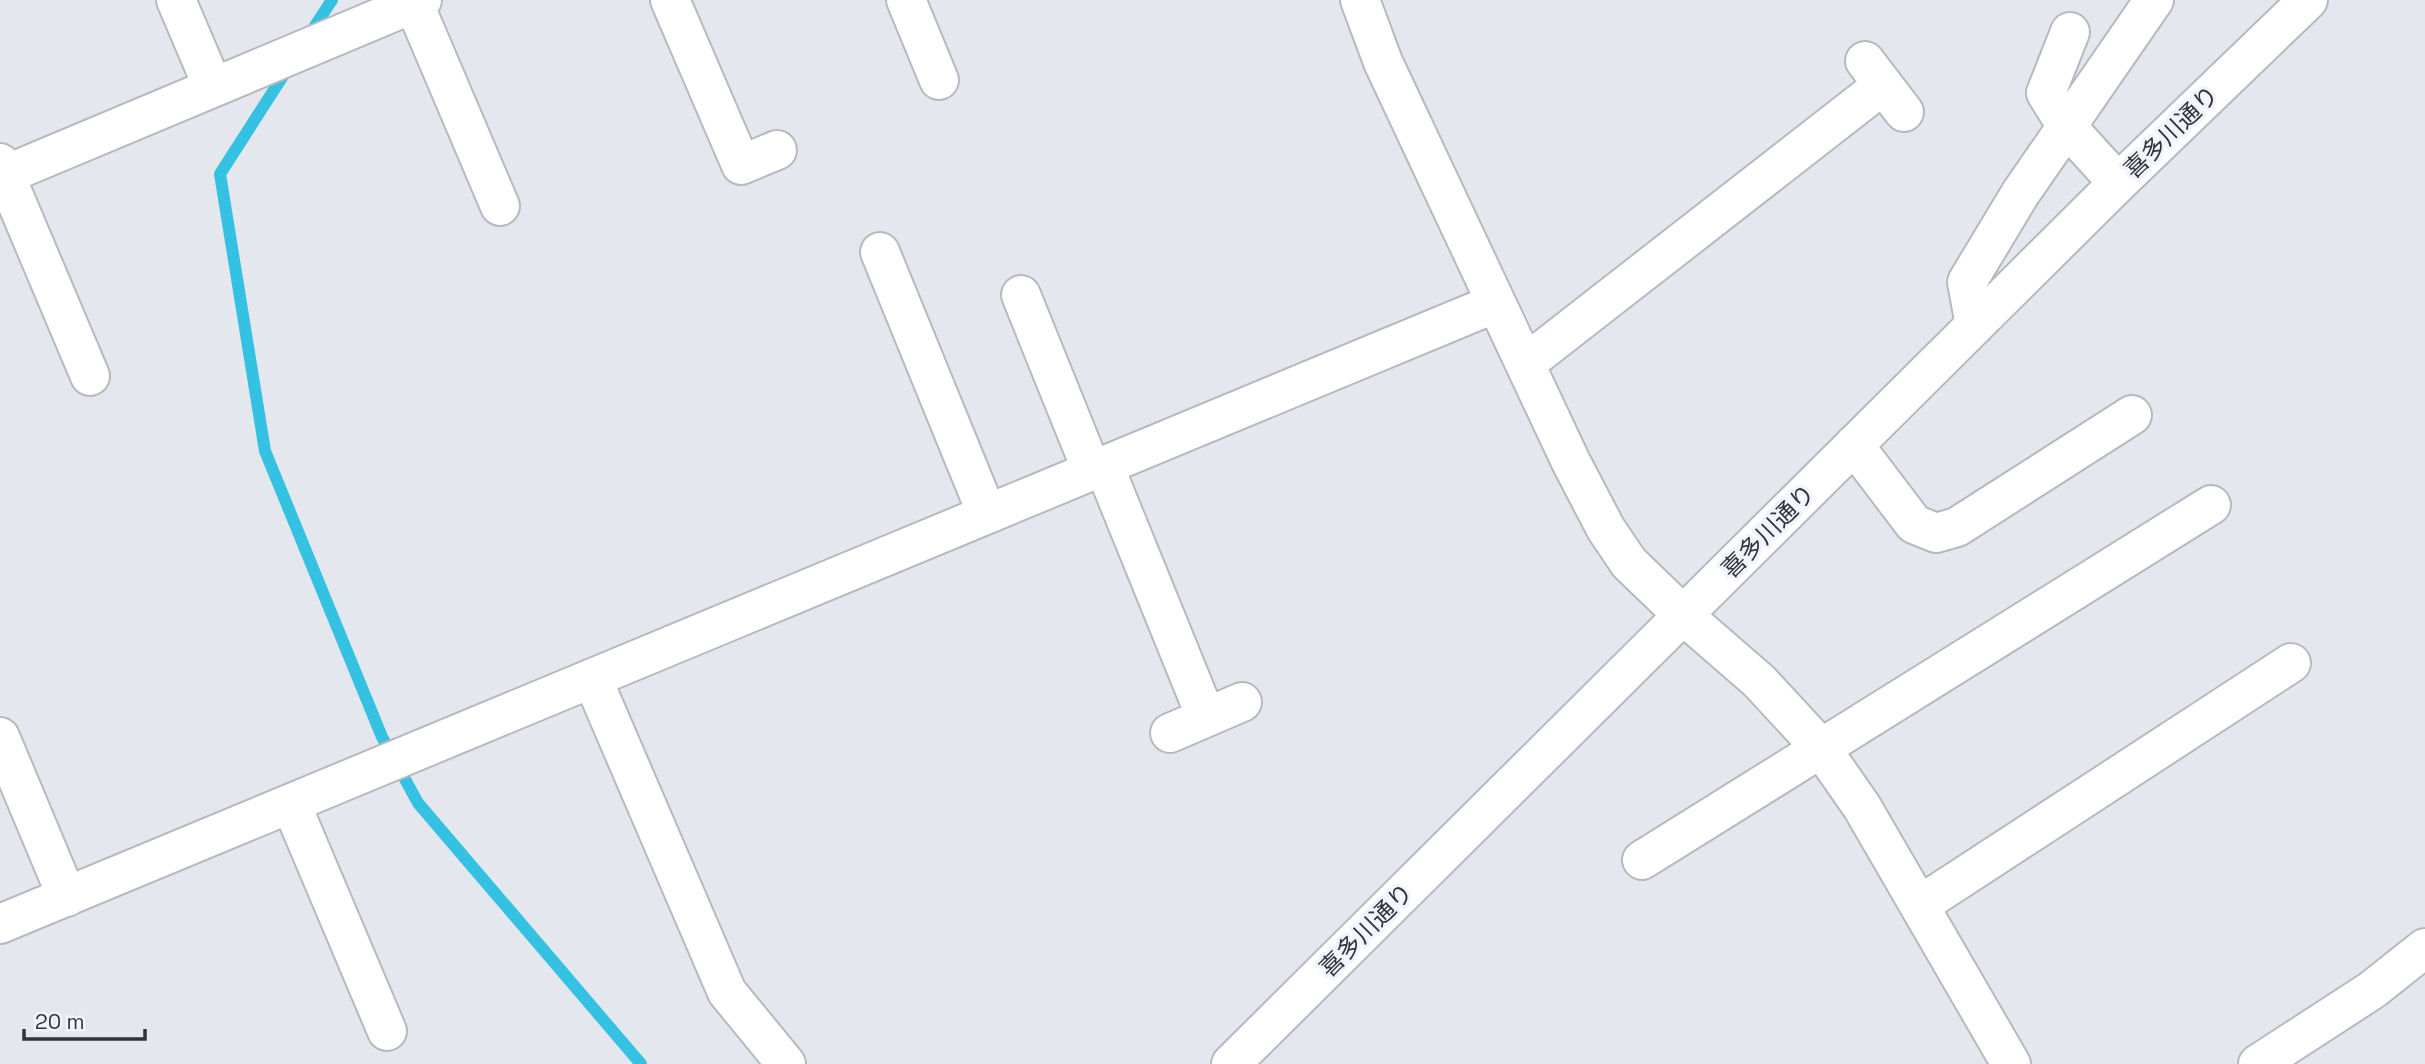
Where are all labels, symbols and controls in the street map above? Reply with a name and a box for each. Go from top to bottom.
street label: 喜多川通り [2117,79,2225,185]
street label: 喜多川通り [1715,478,1821,584]
street label: 喜多川通り [1313,877,1419,983]
scale bar [24,998,145,1042]
text: 20 m [35,1008,85,1035]

